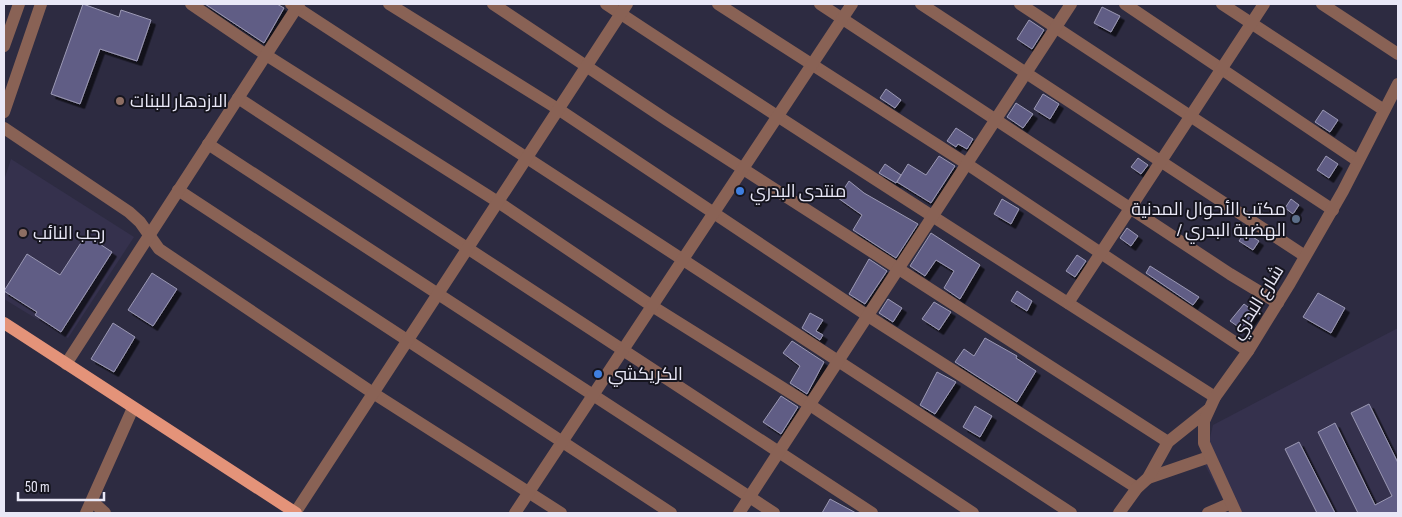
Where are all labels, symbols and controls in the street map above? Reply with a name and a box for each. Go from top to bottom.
place label: الازدهار للبنات [130,91,228,112]
marker: الازدهار للبنات [114,95,126,107]
place label: منتدى البدري [750,181,846,205]
marker: منتدى البدري [734,185,746,197]
place label: مكتب الأحوال المدنية / الهضبة البدري [1131,199,1286,244]
marker: مكتب الأحوال المدنية / الهضبة البدري [1290,213,1302,225]
place label: رجب النائب [33,223,105,244]
marker: رجب النائب [17,227,29,239]
street label: شارع البدري [1226,261,1291,345]
place label: الكريكشي [608,364,683,387]
marker: الكريكشي [592,368,604,380]
scale bar [18,470,104,502]
text: 50 m [25,478,50,497]

